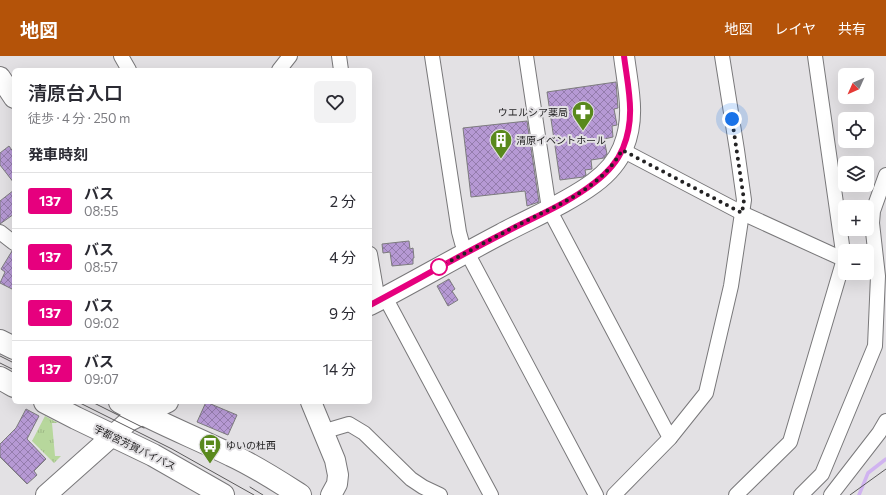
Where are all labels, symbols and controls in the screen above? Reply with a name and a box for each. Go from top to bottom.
text: 地図 [20,18,58,41]
text: 地図 [724,20,752,37]
text: レイヤ [774,20,816,37]
text: 共有 [838,20,866,37]
north arrow [838,68,874,104]
map controls [838,68,874,280]
text: 清原台入口 [28,81,123,104]
button: heart [314,81,356,123]
pharmacy icon: ウエルシア薬局 [570,99,596,132]
place label: ウエルシア薬局 [498,106,568,118]
your location [722,109,742,129]
text: 徒歩 · 4 分 · 250 m [28,110,130,126]
button: locate [838,112,874,148]
building icon: 清原イベントホール [488,127,514,160]
place label: 清原イベントホール [516,134,606,146]
text: 発車時刻 [28,145,88,163]
button: layers [838,156,874,192]
text: バス [84,184,114,202]
text: 137 [39,192,61,209]
text: 2 分 [330,192,356,210]
button: + [838,200,874,236]
text: 08:55 [84,203,118,219]
text: バス [84,240,114,258]
button: − [838,244,874,280]
text: 137 [39,248,61,265]
text: 4 分 [329,248,356,266]
unlabelled marker [430,258,448,276]
text: 08:57 [84,259,118,275]
text: バス [84,296,114,314]
text: 137 [39,304,61,321]
text: 9 分 [329,304,356,322]
text: 09:02 [84,315,119,331]
text: バス [84,352,114,370]
text: 137 [39,360,61,377]
text: 14 分 [323,360,356,378]
text: 09:07 [84,371,119,387]
street label: 宇都宮芳賀バイパス [92,422,178,472]
bus stop icon: ゆいの杜西 [197,432,223,465]
place label: ゆいの杜西 [226,439,276,451]

